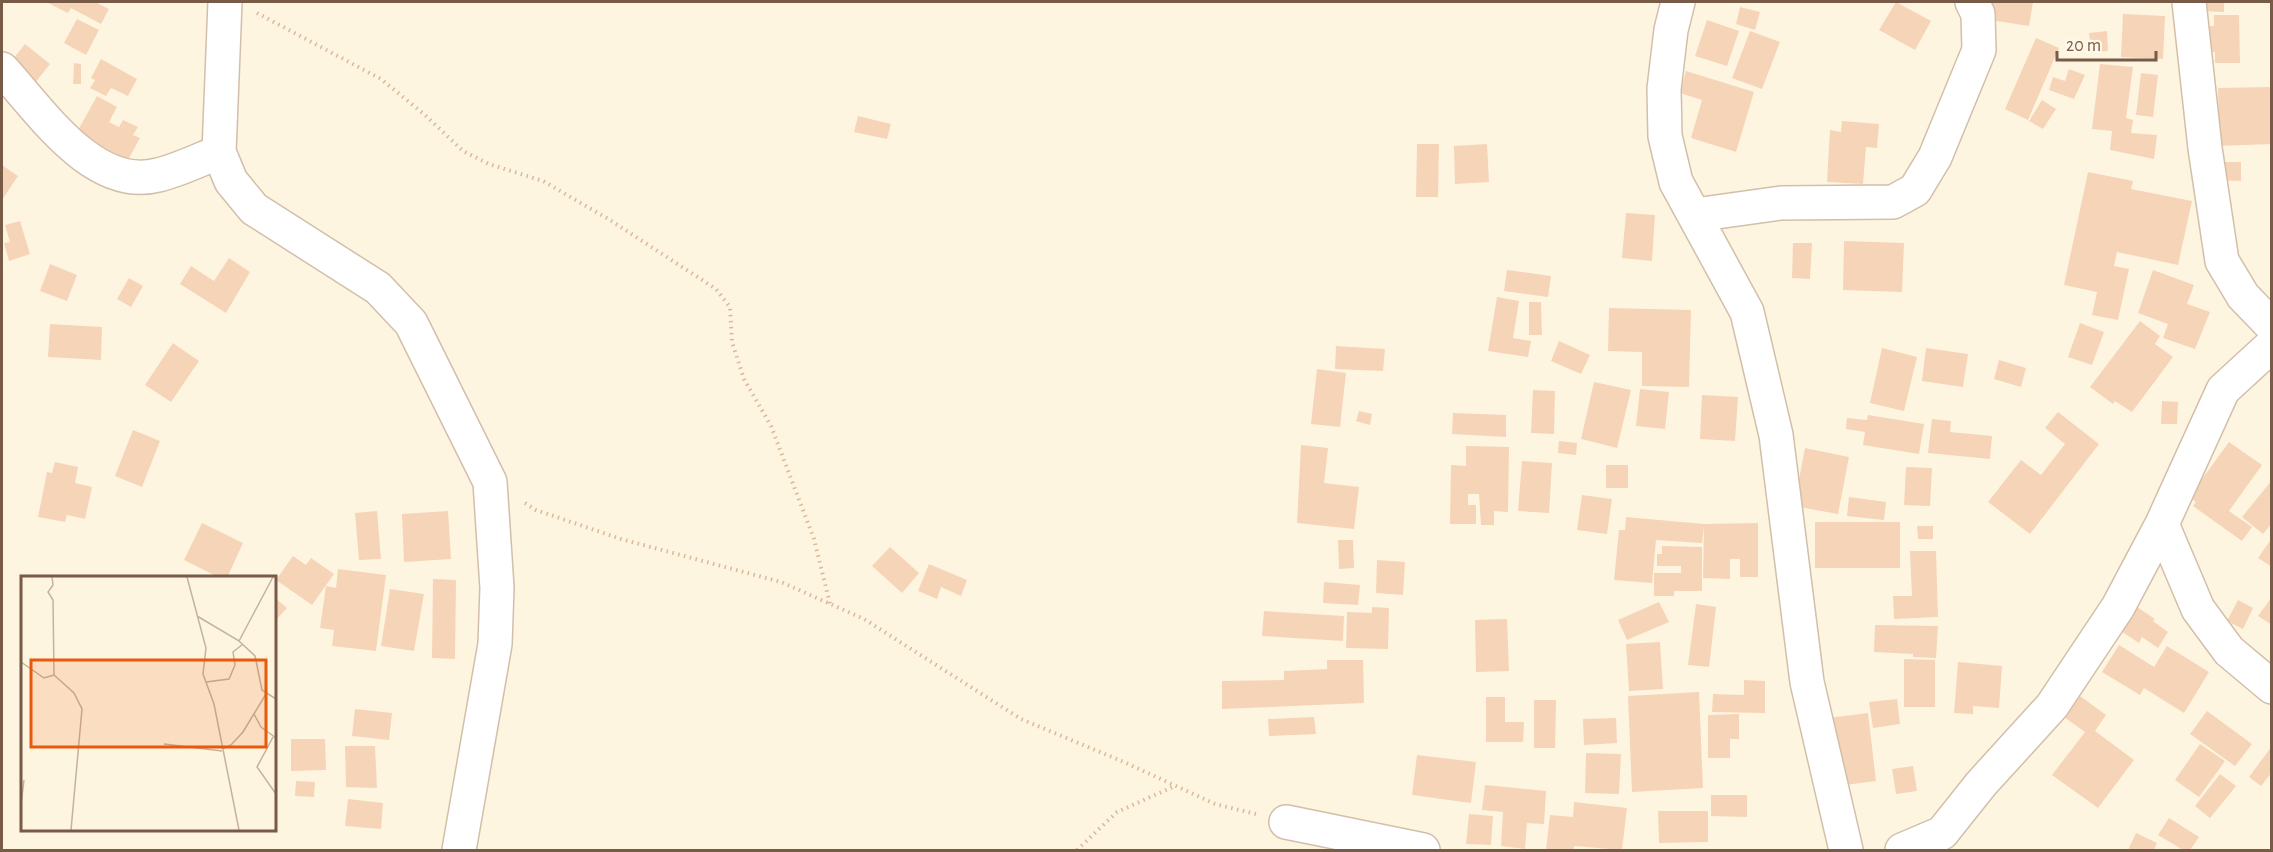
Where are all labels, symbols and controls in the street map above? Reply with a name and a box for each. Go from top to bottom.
scale bar [2057,24,2156,62]
text: 20 m [2066,37,2101,55]
inset map [21,576,276,831]

